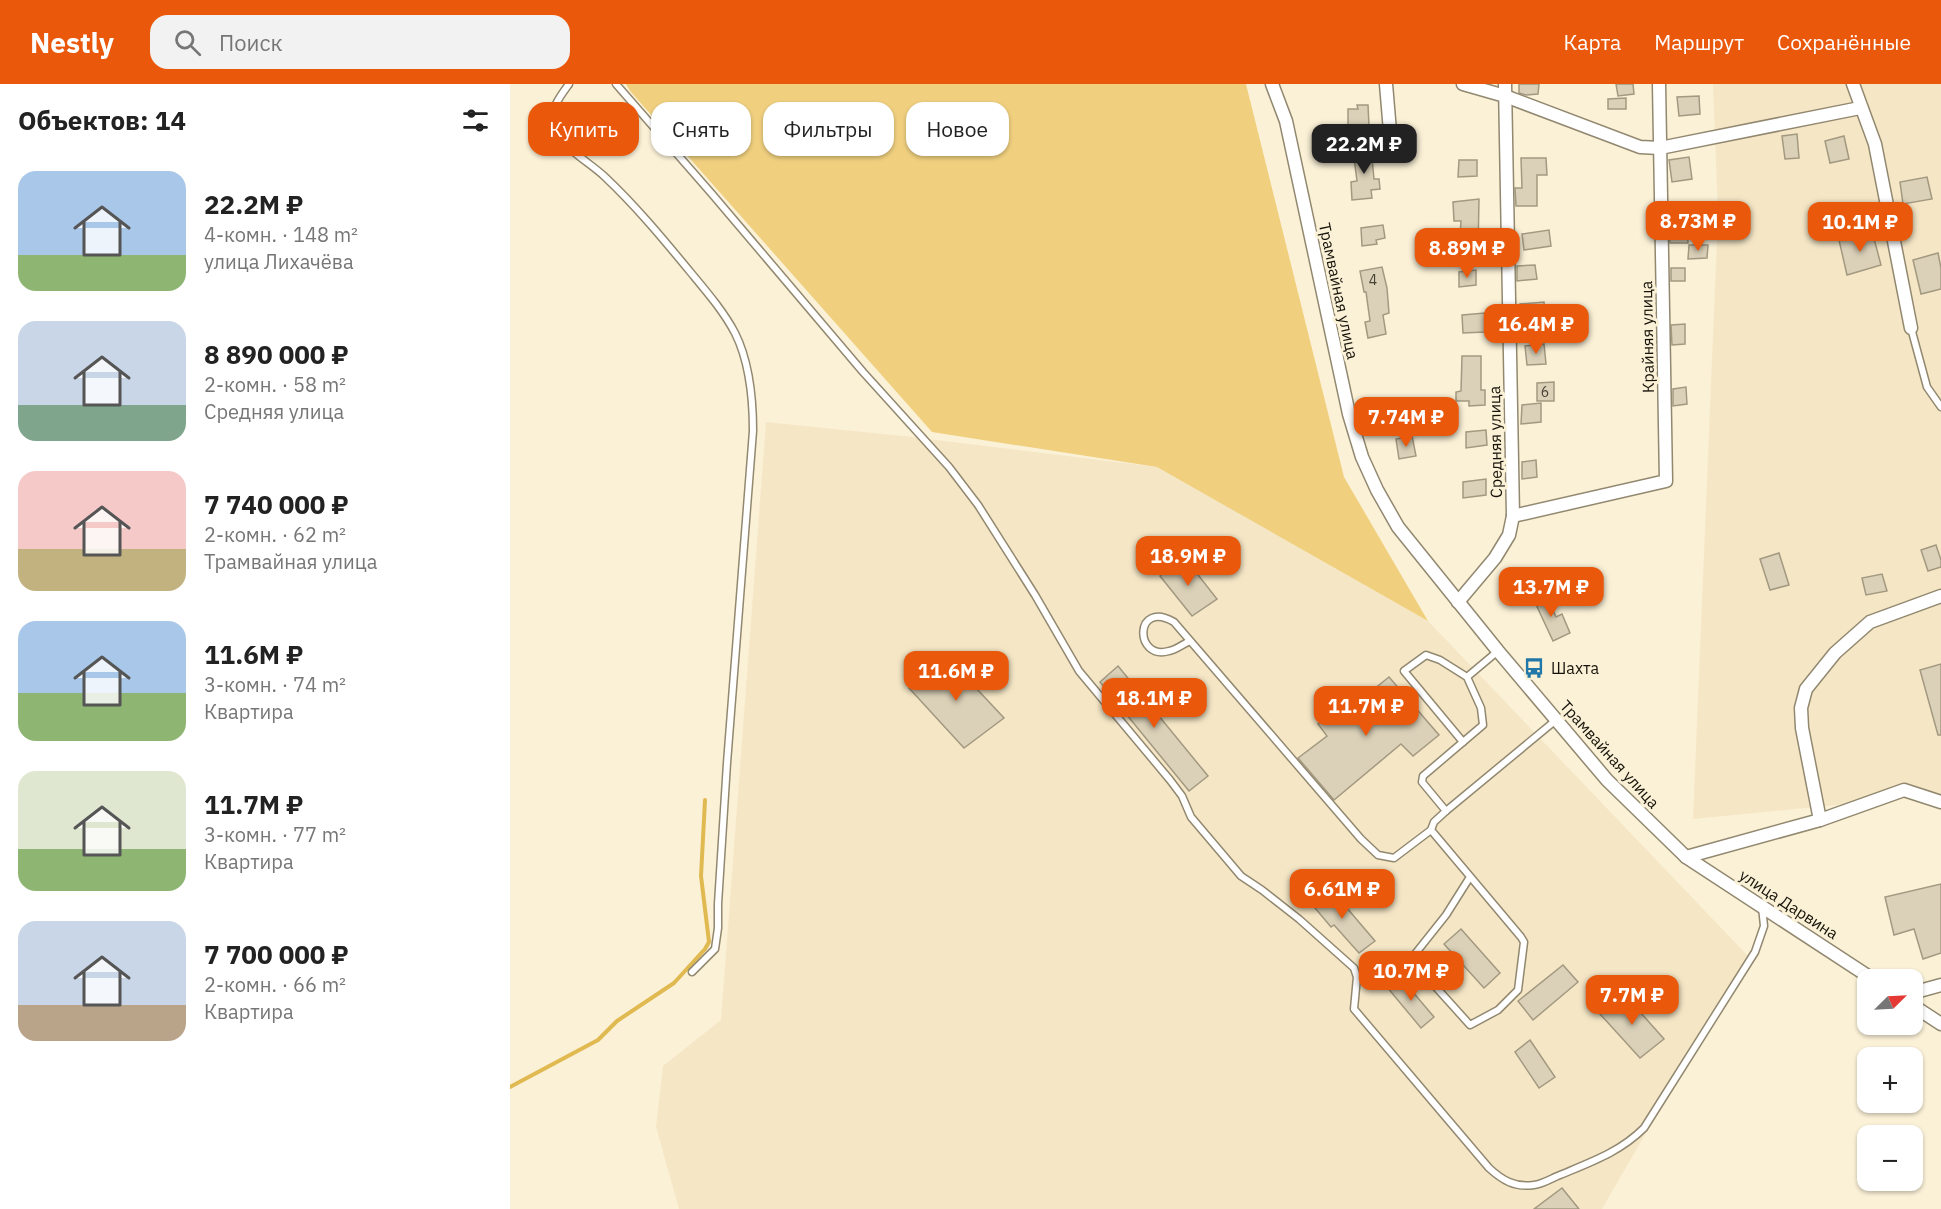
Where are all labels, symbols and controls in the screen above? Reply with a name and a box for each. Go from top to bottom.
search box [150,15,570,69]
text: Nestly [30,24,114,61]
icon: search [171,26,204,59]
text: Поиск [219,28,283,57]
text: Карта [1563,28,1621,56]
text: Маршрут [1654,28,1744,56]
text: Сохранённые [1777,28,1911,56]
chip: Купить [528,102,639,156]
chip: Снять [651,102,751,156]
chip: Фильтры [763,102,894,156]
chip: Новое [906,102,1009,156]
text: Объектов: 14 [18,103,186,137]
icon: filters [459,104,492,137]
pin: 22.2M ₽ [1309,124,1419,175]
text: 22.2M ₽ [1326,130,1402,157]
text: 22.2M ₽ [204,187,303,221]
icon: home [66,195,138,267]
pin: 8.73M ₽ [1643,201,1753,252]
pin: 10.1M ₽ [1805,202,1915,253]
text: 8.73M ₽ [1660,207,1736,234]
text: 10.1M ₽ [1822,208,1898,235]
text: 4-комн. · 148 m² [204,221,358,248]
street label: Трамвайная улица [1315,221,1363,361]
pin: 8.89M ₽ [1412,228,1522,279]
text: 8.89M ₽ [1429,234,1505,261]
text: улица Лихачёва [204,248,354,275]
house number: 4 [1369,271,1377,289]
street label: Крайняя улица [1636,280,1658,393]
pin: 16.4M ₽ [1481,304,1591,355]
text: 16.4M ₽ [1498,310,1574,337]
text: 8 890 000 ₽ [204,337,349,371]
icon: home [66,345,138,417]
text: 2-комн. · 58 m² [204,371,346,398]
house number: 6 [1541,383,1549,401]
street label: Средняя улица [1484,385,1506,498]
pin: 7.74M ₽ [1351,397,1461,448]
text: Средняя улица [204,398,344,425]
text: 7.74M ₽ [1368,403,1444,430]
text: 7 740 000 ₽ [204,487,349,521]
icon: home [66,495,138,567]
text: 2-комн. · 62 m² [204,521,346,548]
pin: 18.9M ₽ [1133,536,1243,587]
text: 18.9M ₽ [1150,542,1226,569]
text: Трамвайная улица [204,548,378,575]
pin: 13.7M ₽ [1496,567,1606,618]
text: 13.7M ₽ [1513,573,1589,600]
text: 11.6M ₽ [204,637,303,671]
icon: home [66,645,138,717]
pin: 11.6M ₽ [901,651,1011,702]
bus stop icon: Шахта [1522,656,1546,680]
text: 11.6M ₽ [918,657,994,684]
place label: Шахта [1551,658,1599,678]
text: 3-комн. · 74 m² [204,671,346,698]
pin: 18.1M ₽ [1099,678,1209,729]
text: 18.1M ₽ [1116,684,1192,711]
pin: 11.7M ₽ [1311,686,1421,737]
text: 11.7M ₽ [1328,692,1404,719]
street label: Трамвайная улица [1556,696,1664,813]
text: Квартира [204,698,294,725]
text: 11.7M ₽ [204,787,303,821]
icon: home [66,795,138,867]
text: 3-комн. · 77 m² [204,821,346,848]
text: Квартира [204,848,294,875]
street label: улица Дарвина [1736,865,1843,944]
pin: 6.61M ₽ [1287,869,1397,920]
text: 6.61M ₽ [1304,875,1380,902]
text: 7 700 000 ₽ [204,937,349,971]
icon: home [66,945,138,1017]
pin: 10.7M ₽ [1356,951,1466,1002]
text: 10.7M ₽ [1373,957,1449,984]
north arrow [1857,969,1923,1035]
map controls [1857,969,1923,1191]
text: 2-комн. · 66 m² [204,971,346,998]
pin: 7.7M ₽ [1583,975,1681,1026]
text: 7.7M ₽ [1600,981,1664,1008]
text: Квартира [204,998,294,1025]
button: + [1857,1047,1923,1113]
button: − [1857,1125,1923,1191]

